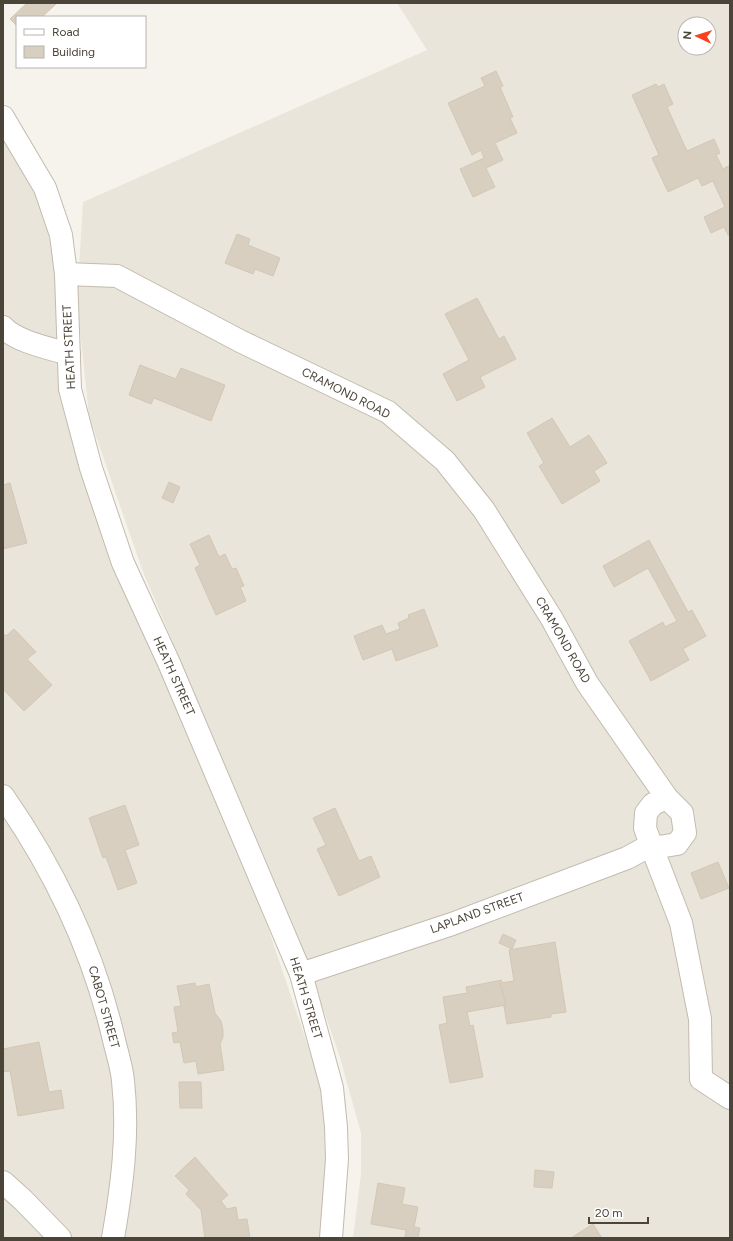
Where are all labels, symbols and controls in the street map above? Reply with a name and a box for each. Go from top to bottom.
legend [16,16,146,68]
north arrow [677,16,717,56]
text: Road [52,25,80,39]
text: N [681,31,694,40]
text: Building [52,45,95,59]
street label: HEATH STREET [60,304,78,390]
street label: CRAMOND ROAD [299,365,393,421]
street label: CRAMOND ROAD [533,594,593,686]
street label: HEATH STREET [150,634,198,718]
street label: LAPLAND STREET [428,889,526,936]
street label: HEATH STREET [287,955,325,1041]
street label: CABOT STREET [86,964,123,1050]
scale bar [589,1199,648,1225]
text: 20 m [595,1206,623,1220]

